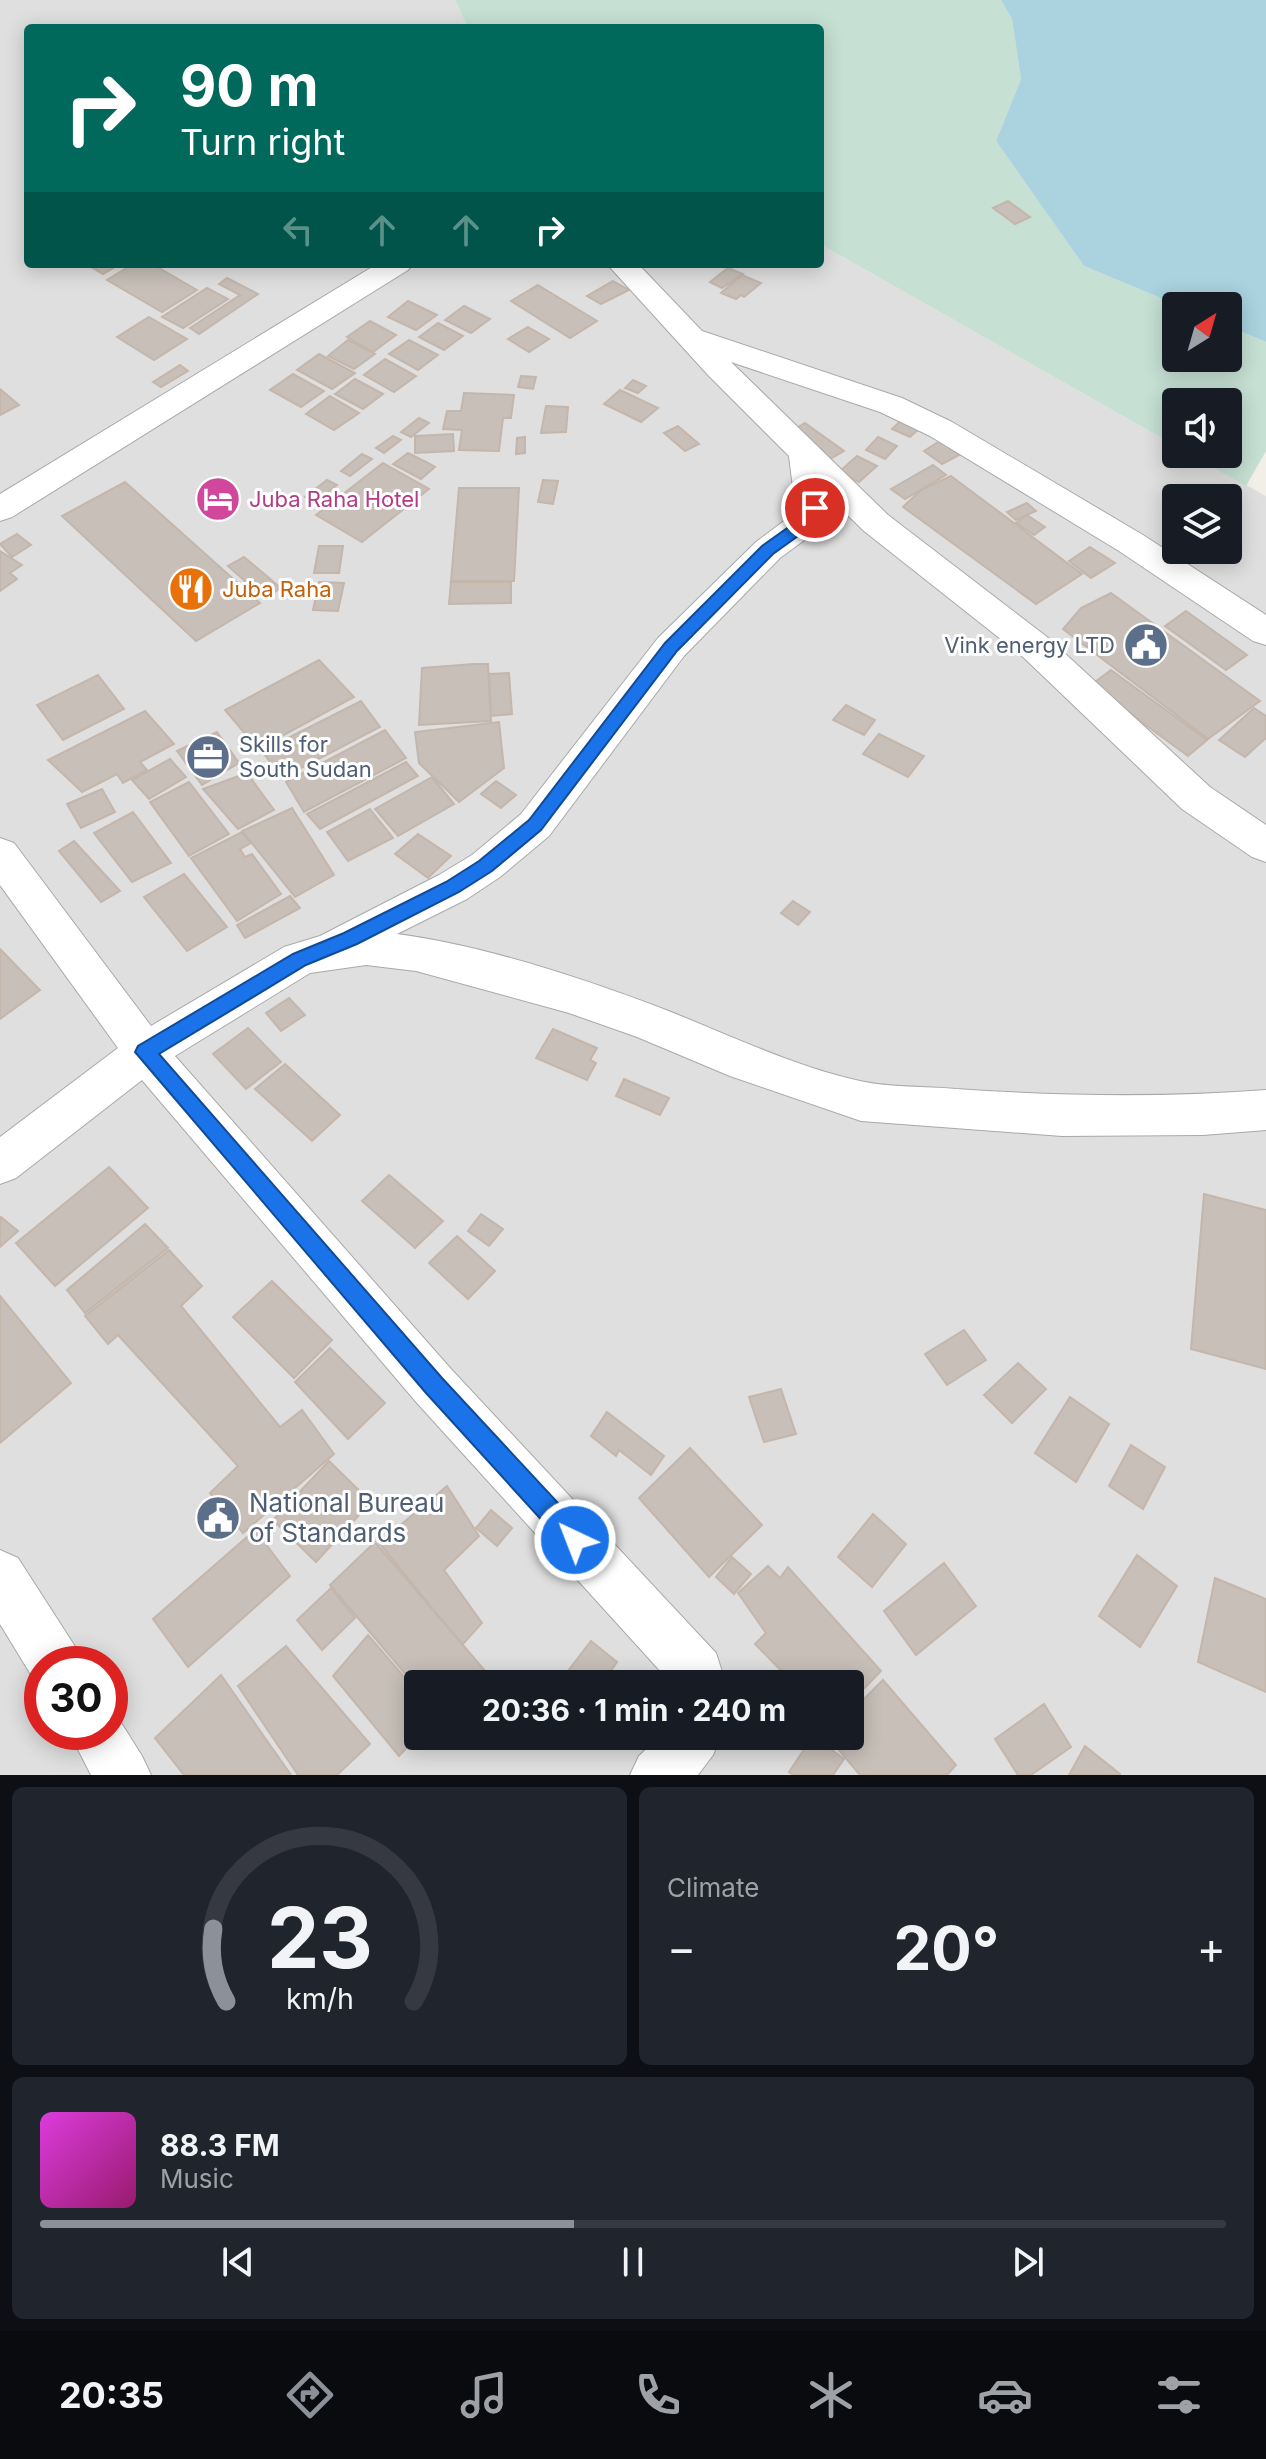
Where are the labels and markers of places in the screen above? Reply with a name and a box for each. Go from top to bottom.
pin [781,474,849,542]
hotel icon: Juba Raha Hotel [194,475,242,523]
place label: Juba Raha Hotel [249,486,419,512]
restaurant icon: Juba Raha [167,565,215,613]
place label: Juba Raha [222,576,332,602]
public building icon: Vink energy LTD [1122,621,1170,669]
place label: Vink energy LTD [944,632,1115,658]
place label: Skills for South Sudan [239,731,372,782]
office icon: Skills for South Sudan [184,733,232,781]
place label: National Bureau of Standards [249,1487,444,1548]
public building icon: National Bureau of Standards [194,1494,242,1542]

